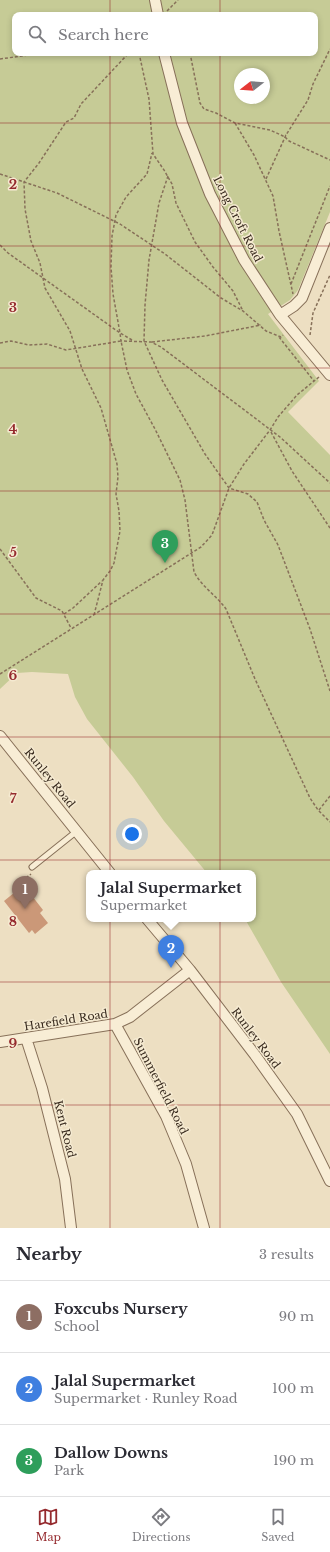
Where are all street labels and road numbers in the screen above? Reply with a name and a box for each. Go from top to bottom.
street label: Long Croft Road [210,174,266,265]
street label: Runley Road [22,745,79,811]
street label: Runley Road [229,1005,284,1072]
street label: Harefield Road [23,1006,109,1034]
street label: Summerfield Road [131,1035,192,1137]
street label: Kent Road [51,1099,79,1160]

